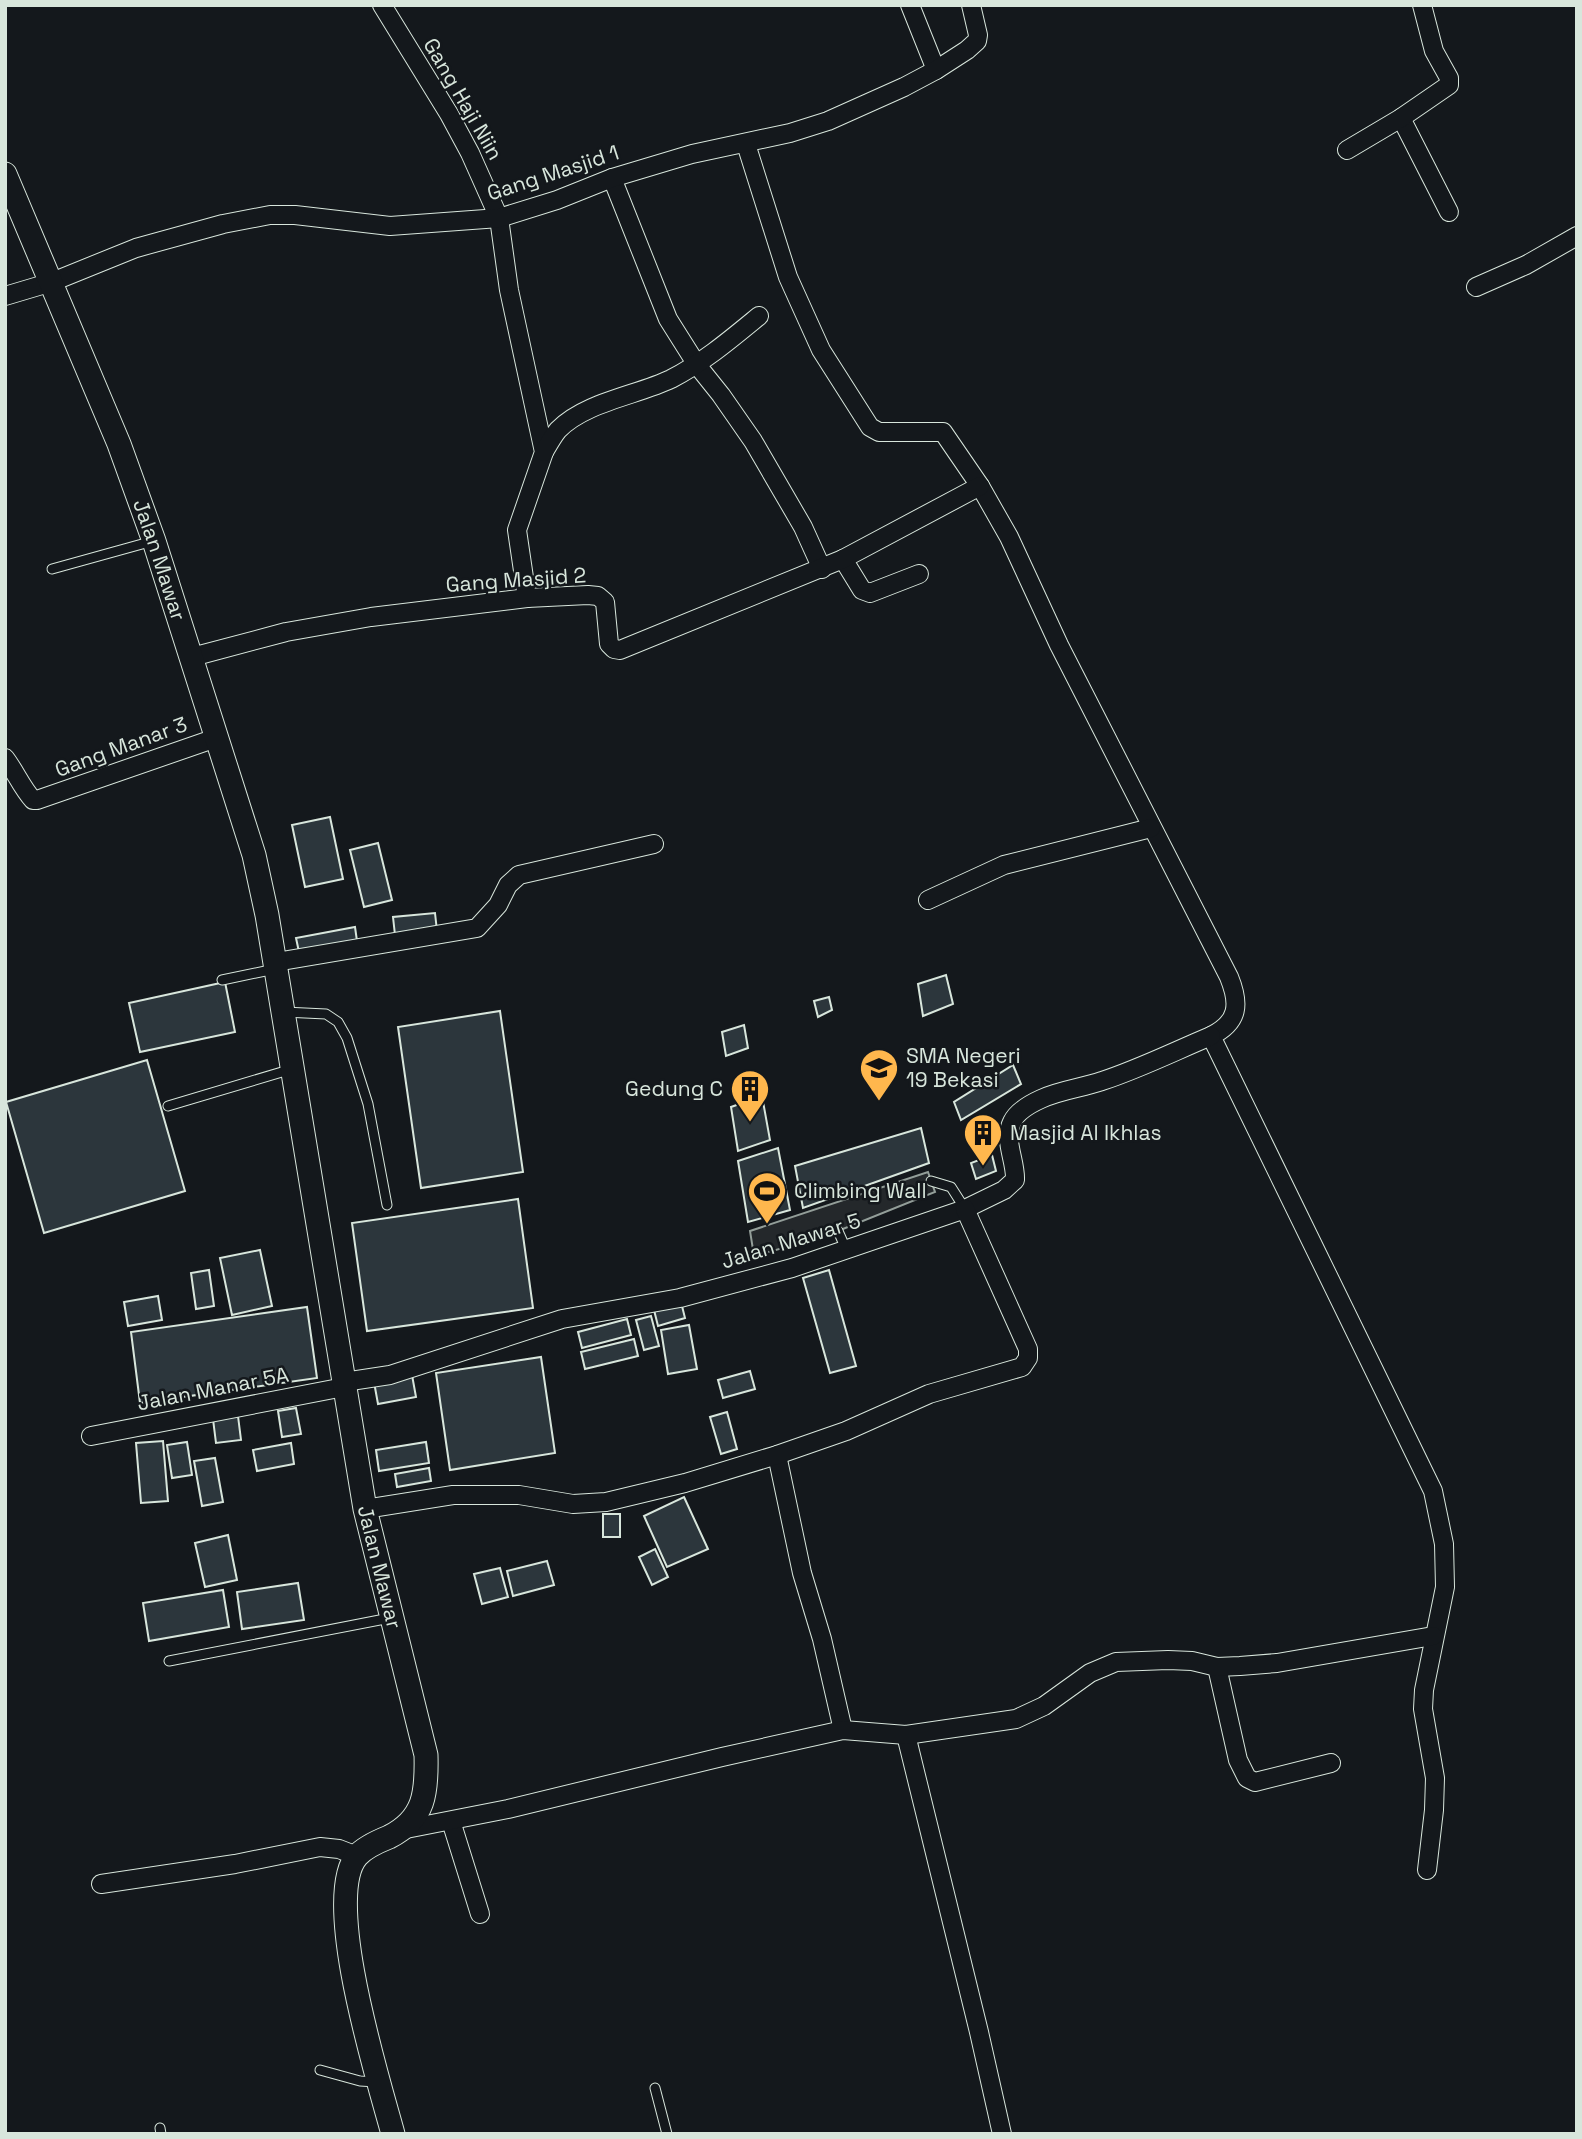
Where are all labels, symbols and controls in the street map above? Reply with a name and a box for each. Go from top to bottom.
street label: Gang Haji Niin [418,33,509,165]
street label: Gang Masjid 1 [484,139,622,207]
street label: Jalan Mawar [127,495,193,624]
street label: Gang Masjid 2 [445,561,587,598]
street label: Gang Manar 3 [51,710,191,783]
place label: SMA Negeri 19 Bekasi [906,1042,1021,1093]
school or university icon: SMA Negeri 19 Bekasi [858,1047,900,1102]
building icon: Gedung C [729,1068,771,1123]
place label: Gedung C [625,1075,723,1102]
building icon: Masjid Al Ikhlas [962,1112,1004,1167]
place label: Masjid Al Ikhlas [1010,1119,1161,1146]
sports icon: Climbing Wall [746,1170,788,1225]
place label: Climbing Wall [794,1177,927,1204]
street label: Jalan Mawar 5 [718,1207,864,1275]
street label: Jalan Manar 5A [135,1361,291,1416]
street label: Jalan Mawar [352,1502,408,1632]

